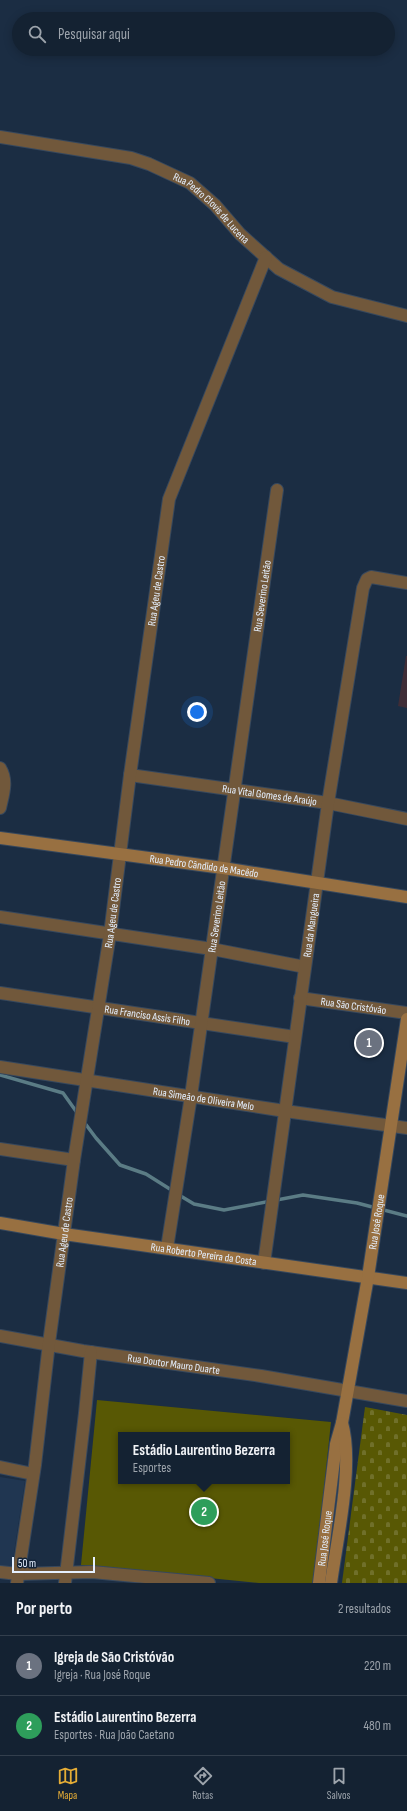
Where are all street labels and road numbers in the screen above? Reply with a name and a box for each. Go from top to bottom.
street label: Rua Pedro Clovis de Lucena [171,170,252,246]
street label: Rua Ageu de Castro [145,554,168,627]
street label: Rua Severino Leitão [251,559,274,633]
street label: Rua Vital Gomes de Araújo [221,782,318,808]
street label: Rua Pedro Cândido de Macêdo [149,852,260,881]
street label: Rua Ageu de Castro [102,877,124,949]
street label: Rua Severino Leitão [205,880,229,953]
street label: Rua da Mangueira [301,892,322,958]
street label: Rua São Cristóvão [320,995,387,1017]
street label: Rua Franciso Assis Filho [104,1003,191,1028]
street label: Rua Simeão de Oliveira Melo [152,1085,255,1113]
street label: Rua José Roque [366,1193,387,1250]
street label: Rua Ageu de Castro [53,1196,76,1268]
street label: Rua Roberto Pereira da Costa [150,1240,257,1268]
street label: Rua Doutor Mauro Duarte [127,1351,221,1377]
street label: Rua José Roque [315,1510,335,1567]

